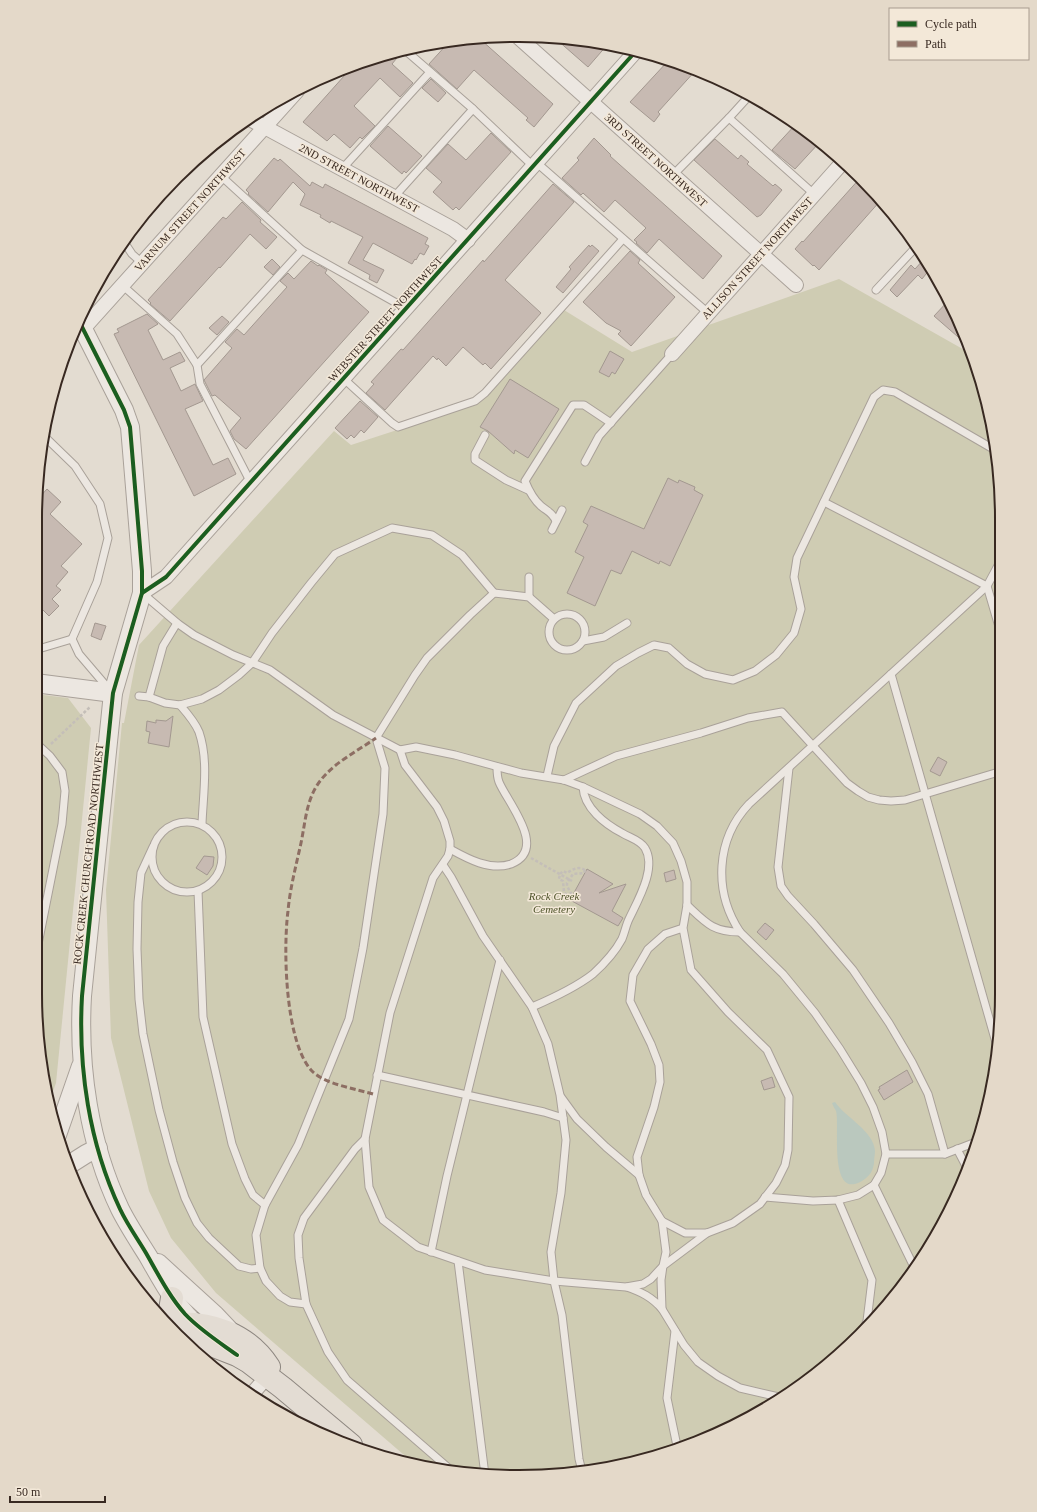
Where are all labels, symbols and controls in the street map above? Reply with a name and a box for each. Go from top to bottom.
legend [889,8,1029,60]
text: Cycle path [925,17,977,31]
text: Path [925,37,946,51]
street label: 3RD STREET NORTHWEST [602,111,710,209]
street label: 2ND STREET NORTHWEST [297,141,421,215]
street label: VARNUM STREET NORTHWEST [132,146,248,274]
street label: ALLISON STREET NORTHWEST [699,194,815,321]
street label: WEBSTER STREET NORTHWEST [326,254,445,384]
street label: ROCK CREEK CHURCH ROAD NORTHWEST [70,743,106,965]
park label: Rock Creek Cemetery [528,890,580,915]
scale bar [10,1478,105,1504]
text: 50 m [16,1485,41,1499]

